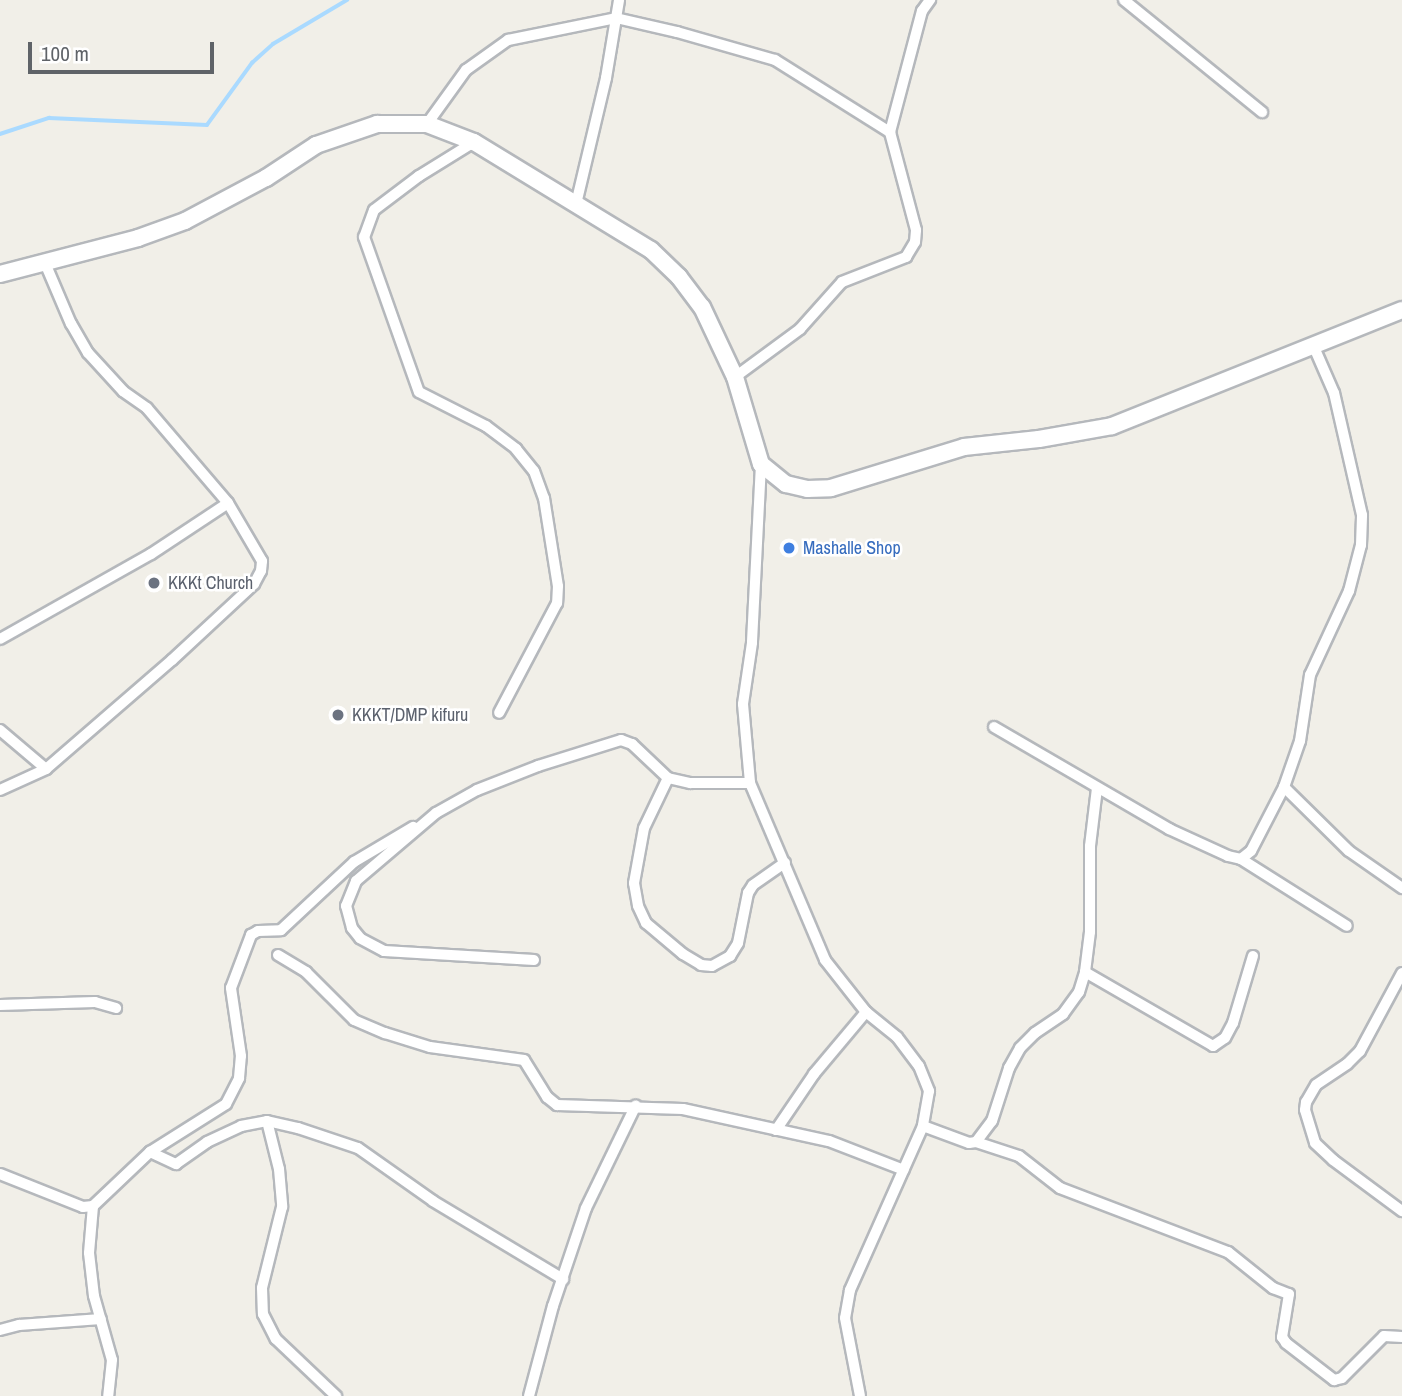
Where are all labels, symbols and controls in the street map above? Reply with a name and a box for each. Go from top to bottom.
scale bar [32,28,217,72]
text: 100 m [41,39,89,68]
place label: Mashalle Shop [803,537,901,559]
marker: Mashalle Shop [781,540,797,556]
place label: KKKt Church [168,572,253,594]
marker: KKKt Church [146,575,162,591]
place label: KKKT/DMP kifuru [352,704,468,726]
marker: KKKT/DMP kifuru [330,707,346,723]

